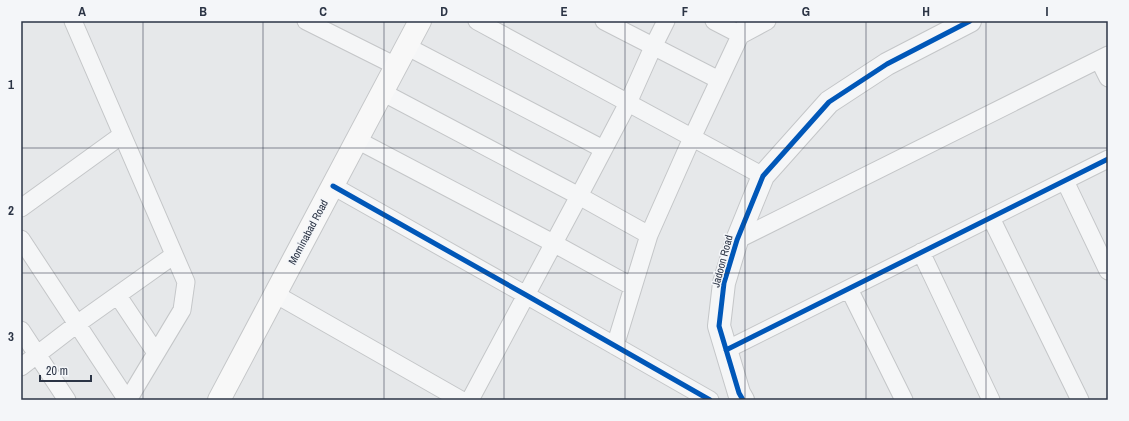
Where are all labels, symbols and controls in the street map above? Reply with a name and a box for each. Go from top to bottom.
text: A [78,3,86,20]
text: B [199,3,207,20]
text: C [319,3,327,20]
text: D [440,3,448,20]
text: E [560,3,568,20]
text: F [682,3,689,20]
text: G [802,3,810,20]
text: H [922,3,930,20]
text: I [1046,3,1049,20]
text: 1 [8,76,14,93]
street label: Mominabad Road [285,197,331,267]
text: 2 [8,202,14,219]
street label: Jadoon Road [708,233,736,289]
text: 3 [8,328,14,345]
scale bar [40,357,91,383]
text: 20 m [46,363,68,379]

